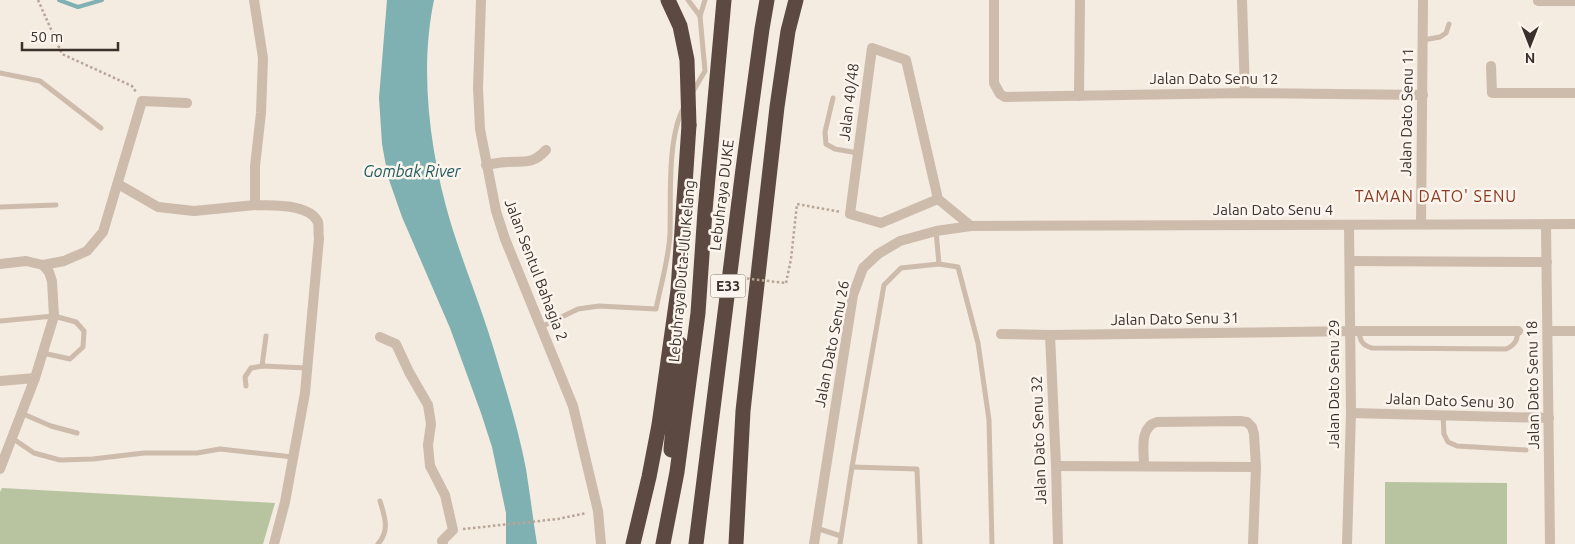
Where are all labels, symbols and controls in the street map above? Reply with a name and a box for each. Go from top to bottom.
scale bar [22,20,119,52]
north arrow [1505,20,1555,70]
text: 50 m [30,28,63,45]
street label: Jalan Dato Senu 11 [1397,47,1416,177]
text: N [1525,50,1535,66]
street label: Jalan 40/48 [835,62,862,142]
street label: Jalan Dato Senu 12 [1150,70,1278,87]
street label: Lebuhraya DUKE [706,138,737,252]
water label: Gombak River [363,162,462,180]
street label: Lebuhraya Duta-Ulu Kelang [665,179,698,363]
district label: TAMAN DATO' SENU [1355,187,1517,205]
street label: Jalan Sentul Bahagia 2 [502,196,571,343]
street label: Jalan Dato Senu 4 [1213,201,1333,218]
road number: E33 [710,274,746,298]
street label: Jalan Dato Senu 26 [811,279,852,409]
street label: Jalan Dato Senu 31 [1110,309,1240,328]
street label: Jalan Dato Senu 29 [1325,320,1342,448]
street label: Jalan Dato Senu 18 [1523,320,1542,450]
street label: Jalan Dato Senu 32 [1028,375,1049,505]
street label: Jalan Dato Senu 30 [1385,390,1515,411]

